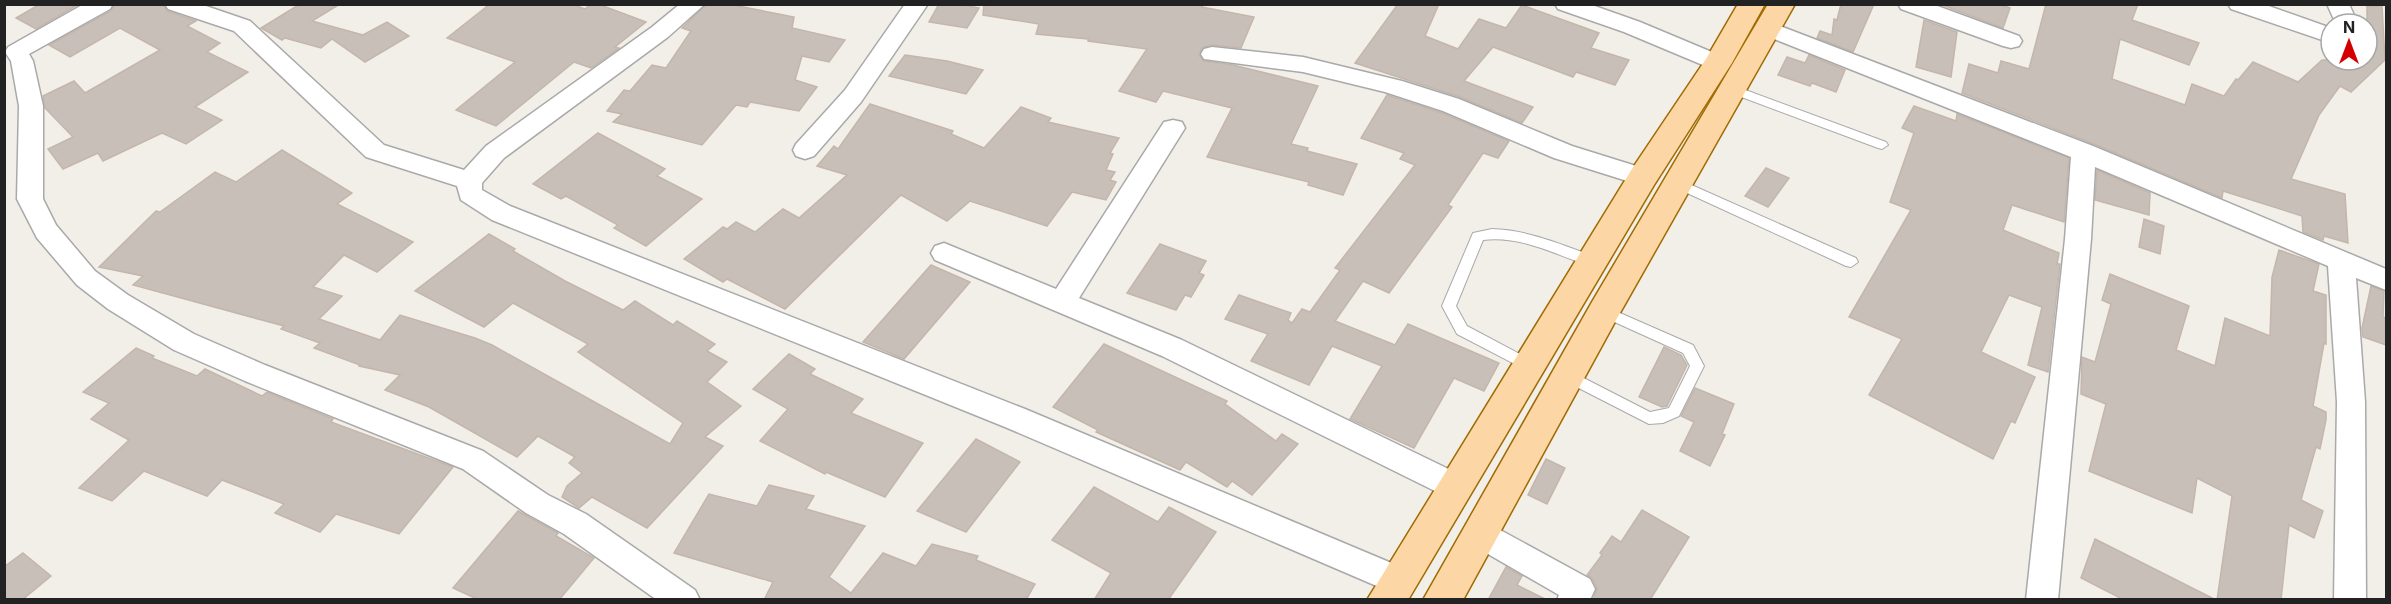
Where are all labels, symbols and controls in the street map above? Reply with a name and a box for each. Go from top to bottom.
north arrow [2319,12,2379,72]
text: N [2343,17,2355,37]

